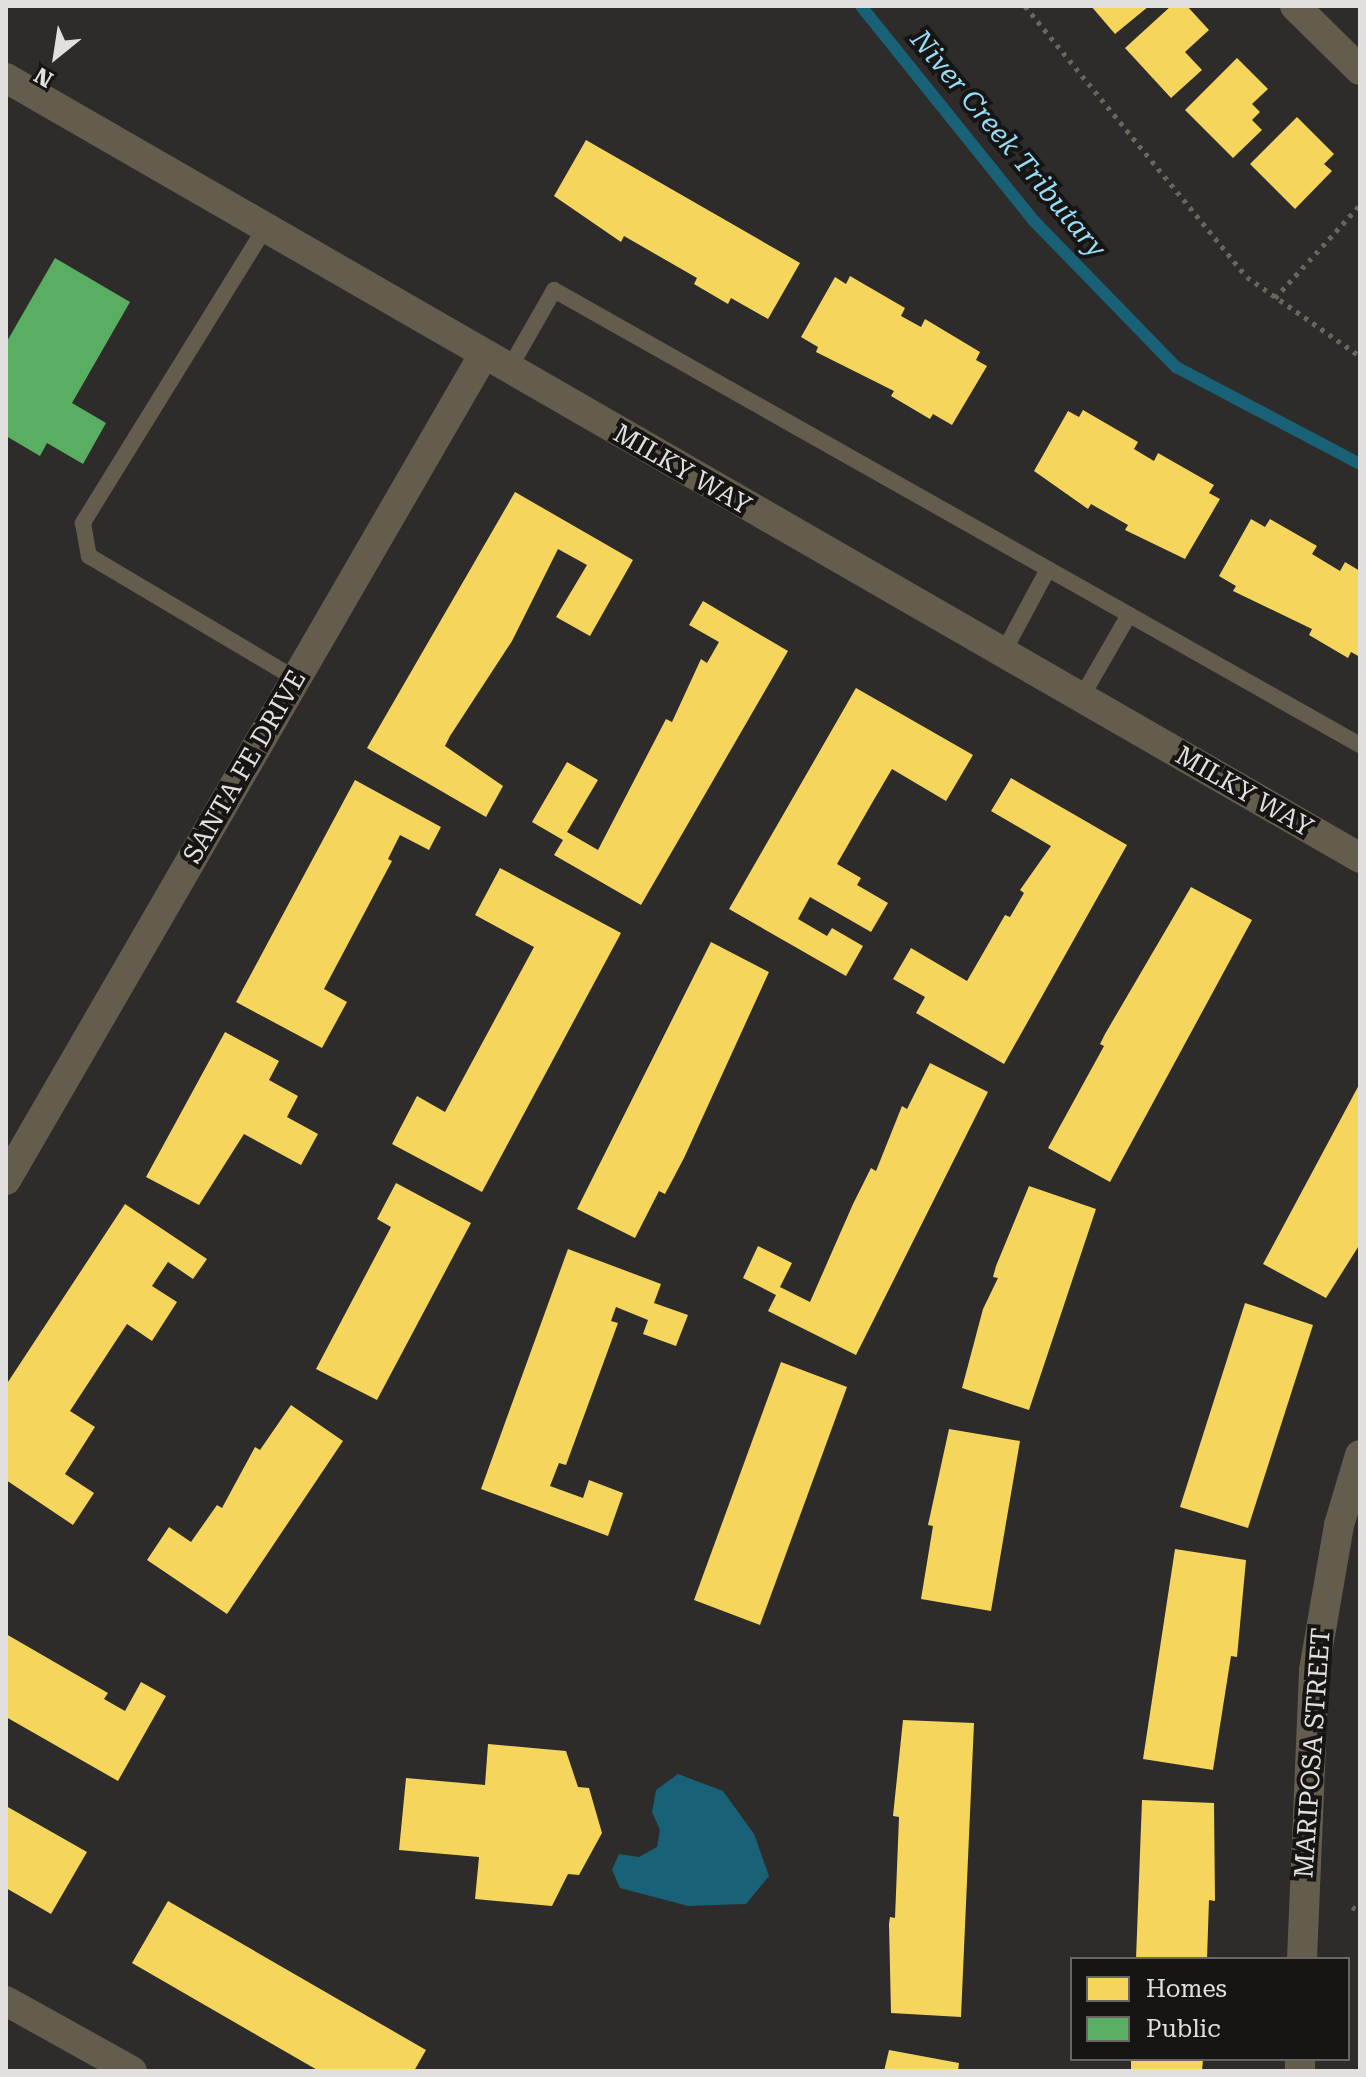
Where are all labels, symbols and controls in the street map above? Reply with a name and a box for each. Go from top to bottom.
north arrow [16,16,96,96]
water label: Niver Creek Tributary [903,24,1113,264]
text: N [30,62,57,92]
street label: MILKY WAY [608,418,756,522]
street label: SANTA FE DRIVE [177,665,313,869]
street label: MILKY WAY [1170,740,1318,844]
street label: MARIPOSA STREET [1289,1627,1337,1879]
legend [1070,1957,1350,2061]
text: Homes [1146,1975,1227,2003]
text: Public [1146,2015,1221,2043]

